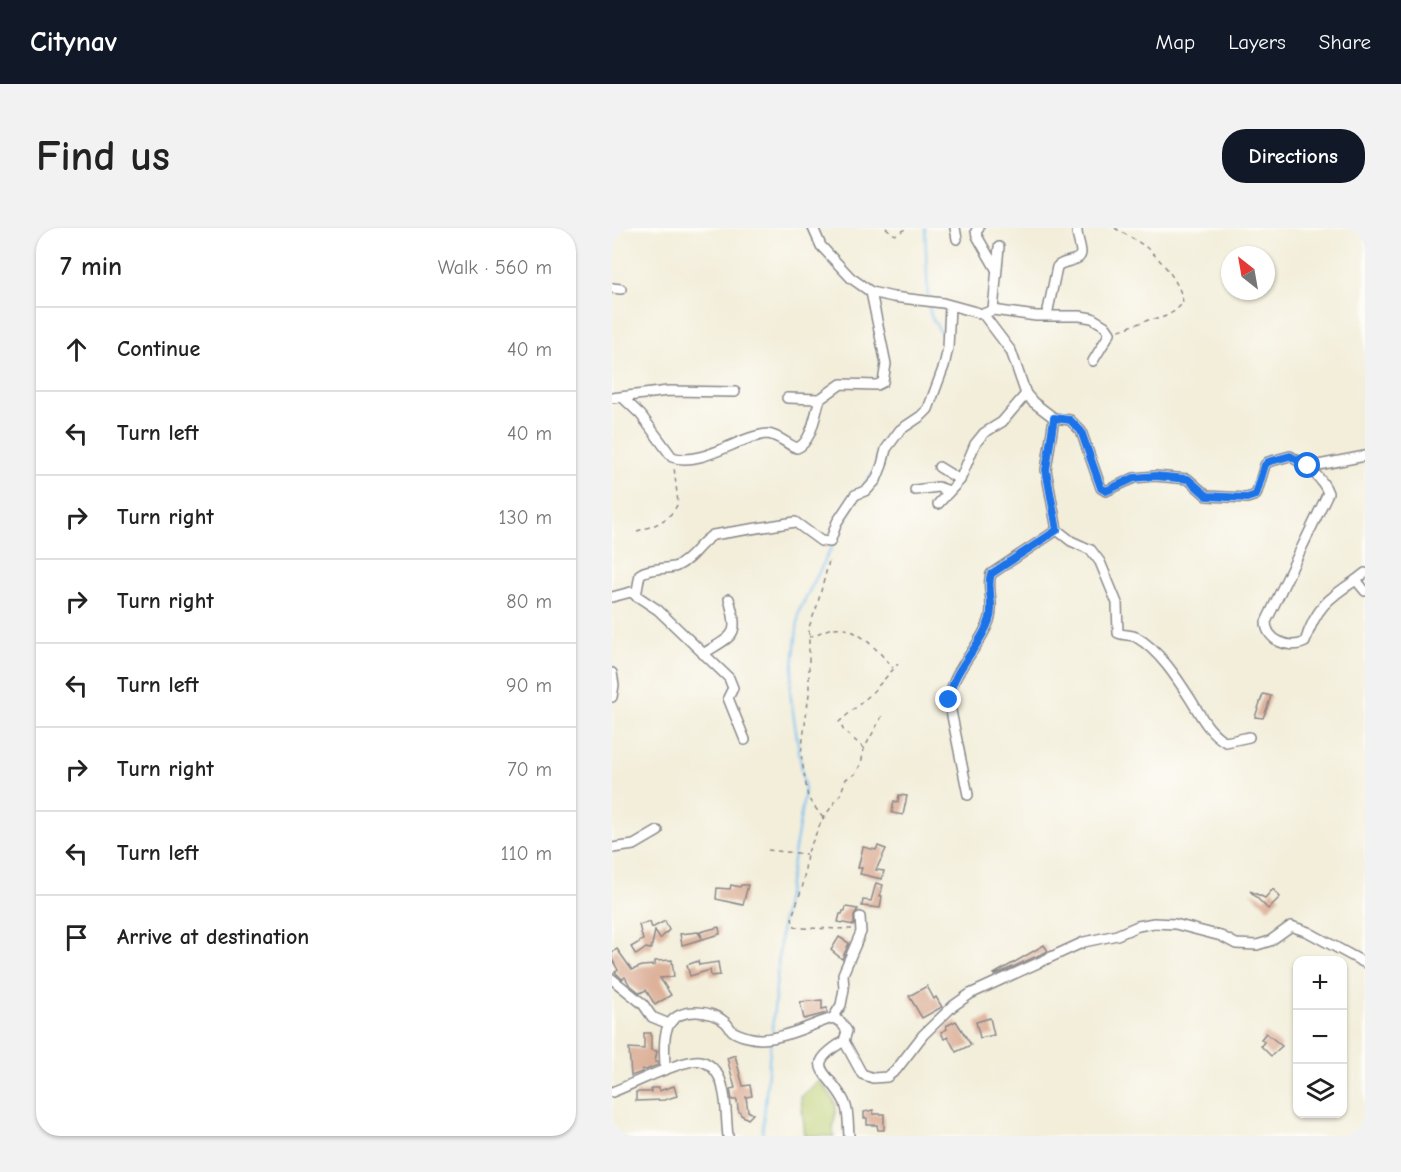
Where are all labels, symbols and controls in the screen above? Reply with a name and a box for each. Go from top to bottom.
text: Citynav [30,26,117,58]
text: Map [1156,30,1195,54]
text: Layers [1228,30,1286,54]
text: Share [1319,30,1371,54]
button: Directions [1222,129,1365,183]
text: Find us [36,132,170,181]
north arrow [1221,246,1275,300]
text: 7 min [60,252,122,282]
text: Walk · 560 m [438,256,552,279]
icon: ahead [60,333,93,366]
text: Continue [117,336,200,362]
text: 40 m [507,338,552,361]
icon: left [60,417,93,450]
text: Turn left [117,420,199,446]
text: 40 m [507,422,552,445]
route start [1294,452,1320,478]
icon: right [60,501,93,534]
text: Turn right [117,504,214,530]
text: 130 m [499,506,552,529]
icon: right [60,585,93,618]
text: Turn right [117,588,214,614]
text: 80 m [506,590,552,613]
icon: left [60,669,93,702]
text: Turn left [117,672,199,698]
text: 90 m [506,674,552,697]
route end [935,686,961,712]
icon: right [60,753,93,786]
text: Turn right [117,756,214,782]
text: 70 m [507,758,552,781]
icon: left [60,837,93,870]
text: Turn left [117,840,199,866]
text: 110 m [501,842,552,865]
icon: arrive [60,921,93,954]
text: Arrive at destination [117,924,309,950]
map controls [1293,956,1347,1118]
button: + [1293,956,1347,1010]
button: − [1293,1010,1347,1064]
button: layers [1293,1064,1347,1118]

